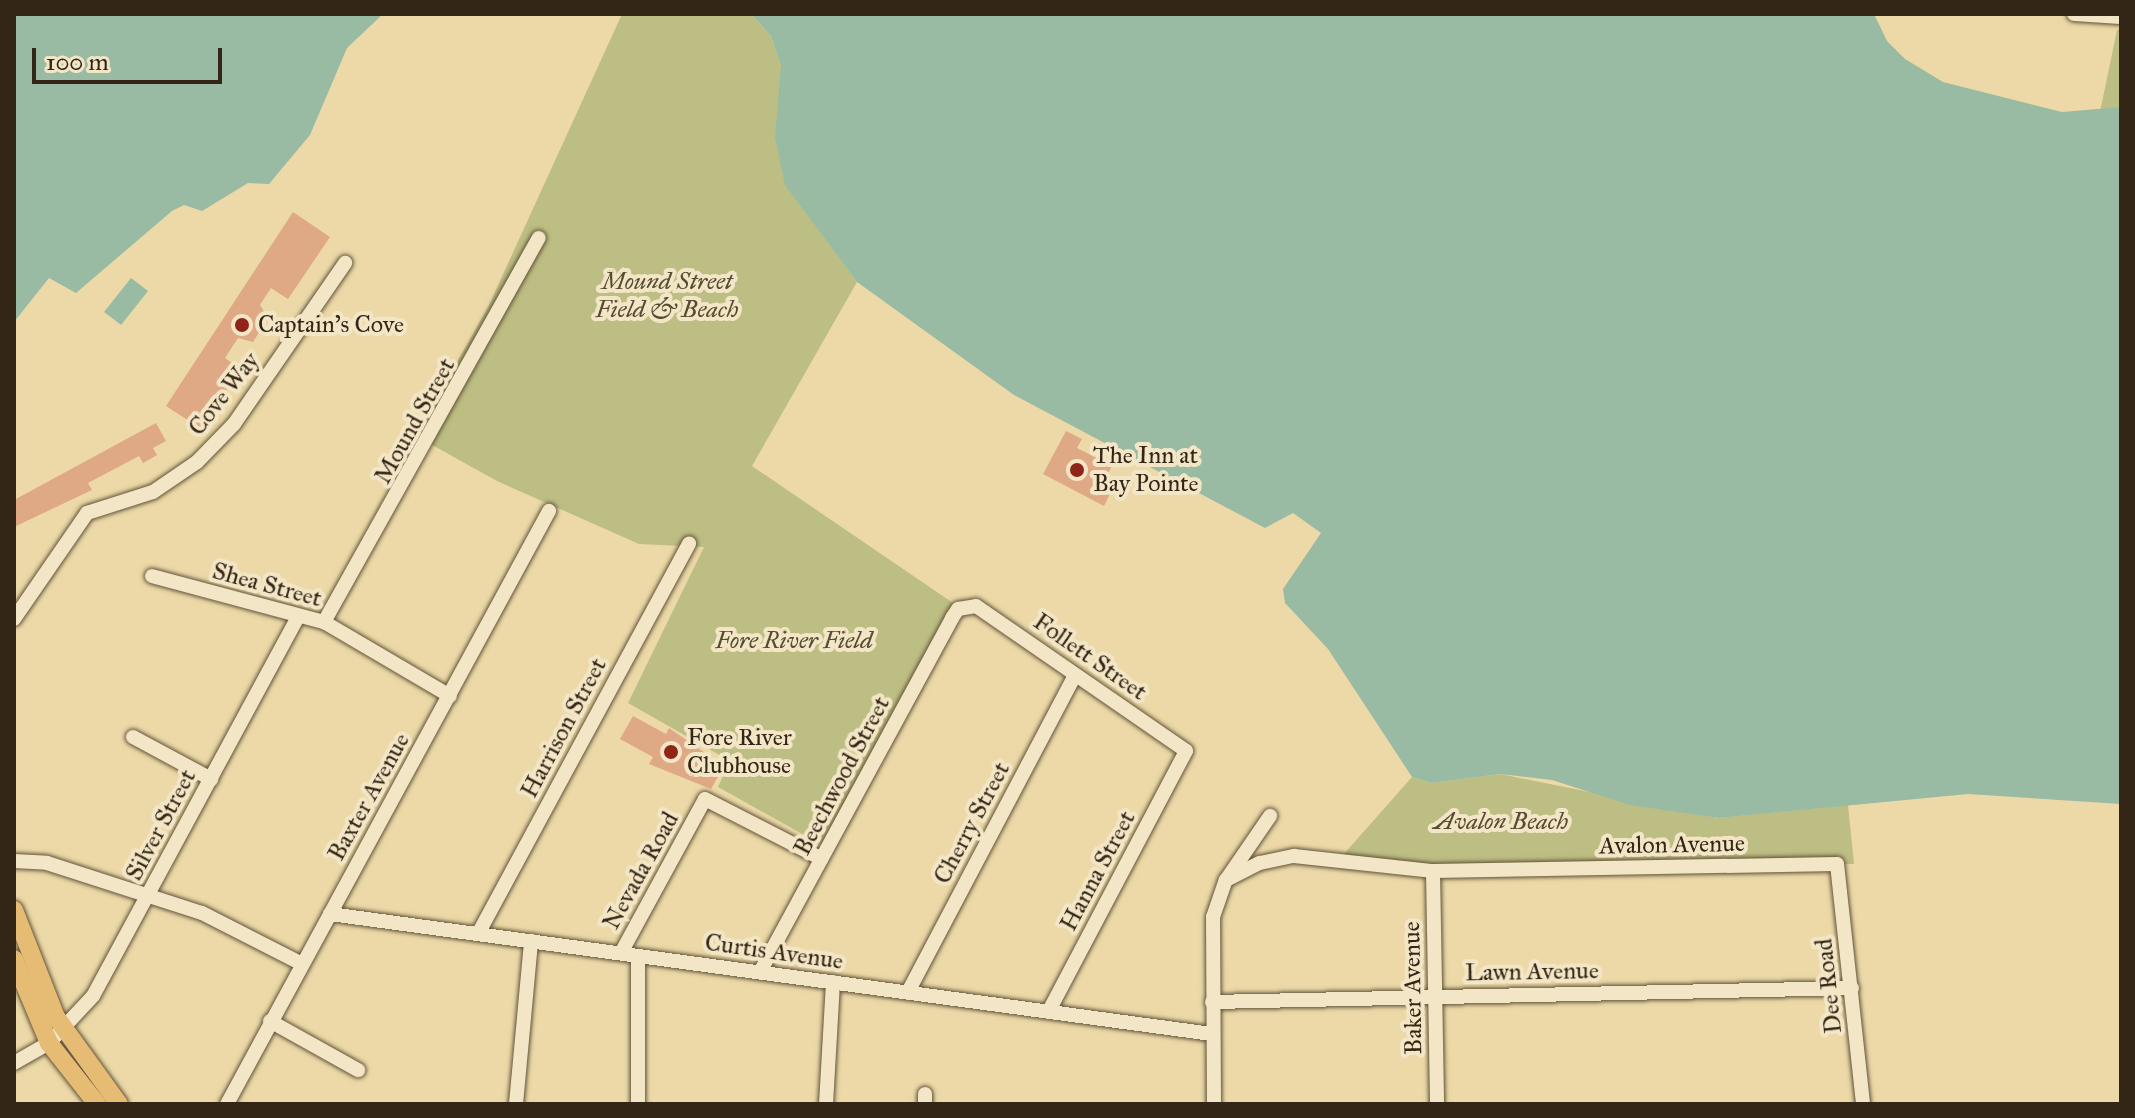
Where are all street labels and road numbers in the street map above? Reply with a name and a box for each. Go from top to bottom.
street label: Cove Way [183,347,265,441]
street label: Mound Street [369,353,461,489]
street label: Shea Street [209,557,325,613]
street label: Follett Street [1028,607,1152,707]
street label: Harrison Street [515,653,613,803]
street label: Beechwood Street [788,692,896,860]
street label: Baxter Avenue [322,728,416,866]
street label: Cherry Street [928,757,1016,889]
street label: Silver Street [120,765,202,885]
street label: Hanna Street [1054,806,1142,936]
street label: Nevada Road [597,807,685,935]
street label: Avalon Avenue [1599,829,1745,861]
street label: Baker Avenue [1397,921,1429,1055]
street label: Curtis Avenue [703,928,845,976]
street label: Dee Road [1810,937,1848,1035]
street label: Lawn Avenue [1465,956,1599,988]

